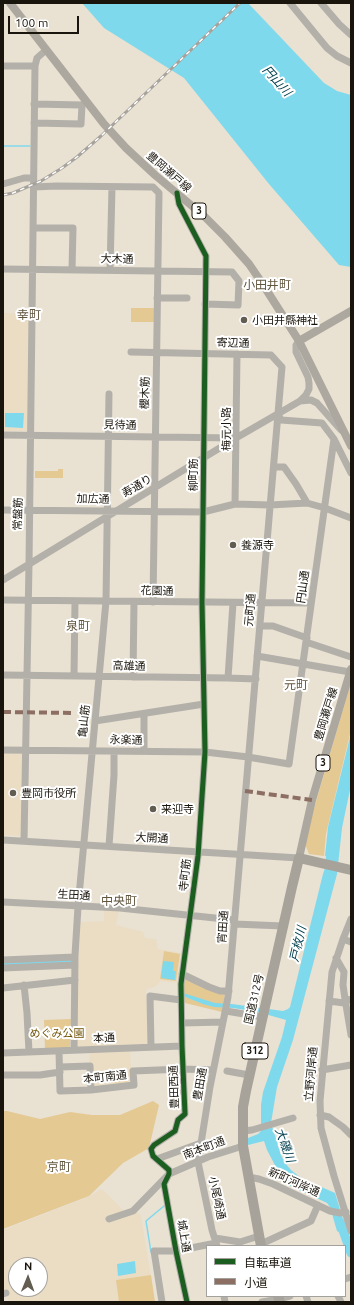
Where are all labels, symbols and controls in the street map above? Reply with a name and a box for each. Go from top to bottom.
scale bar [10,8,81,34]
text: 100 m [15,16,48,29]
water label: 円山川 [260,63,294,99]
street label: 豊岡瀬戸線 [144,149,194,195]
road number: 3 [192,203,206,219]
street label: 大木通 [100,252,134,266]
district label: 小田井町 [243,278,291,292]
district label: 幸町 [17,308,41,322]
place label: 小田井縣神社 [252,313,318,327]
marker: 小田井縣神社 [239,315,249,325]
street label: 寄辺通 [216,336,250,350]
street label: 櫻木筋 [138,376,152,410]
street label: 梅元小路 [219,407,233,451]
street label: 見待通 [103,418,137,432]
street label: 柳町筋 [186,459,200,491]
street label: 寿通り [119,472,155,500]
street label: 加広通 [76,492,110,506]
street label: 常盤筋 [11,497,25,531]
place label: 養源寺 [241,538,274,552]
marker: 養源寺 [228,540,238,550]
street label: 円山通 [294,570,312,604]
street label: 花園通 [140,584,174,598]
street label: 元町通 [242,593,258,627]
district label: 泉町 [66,619,90,633]
street label: 高雄通 [112,659,146,673]
district label: 元町 [284,678,308,692]
street label: 豊岡瀬戸線 [312,686,340,742]
street label: 亀山筋 [76,704,92,738]
street label: 永楽通 [109,733,143,747]
road number: 3 [316,755,330,771]
place label: 豊岡市役所 [21,786,76,800]
marker: 豊岡市役所 [8,788,18,798]
place label: 来迎寺 [161,802,194,816]
marker: 来迎寺 [148,804,158,814]
street label: 大開通 [135,831,169,845]
street label: 寺町筋 [177,858,193,892]
street label: 生田通 [57,888,91,902]
district label: 中央町 [101,894,137,908]
street label: 宵田通 [215,910,231,944]
water label: 戸枚川 [287,925,309,963]
street label: 国道312号 [242,972,266,1026]
park label: めぐみ公園 [30,1026,84,1040]
street label: 本通 [93,1031,115,1045]
road number: 312 [242,1043,268,1059]
street label: 立野河岸通 [302,1046,320,1102]
street label: 豊田西通 [167,1065,181,1109]
street label: 豊田通 [191,1067,209,1101]
street label: 本町南通 [82,1068,128,1086]
water label: 大磯川 [272,1126,298,1164]
street label: 南本町通 [181,1134,227,1162]
district label: 京町 [47,1160,71,1174]
street label: 新町河岸通 [266,1165,322,1199]
street label: 小尾崎通 [206,1175,228,1221]
street label: 城上通 [175,1219,193,1253]
legend [206,1245,346,1297]
text: 自転車道 [244,1256,292,1269]
north arrow [8,1257,48,1297]
text: N [24,1260,32,1272]
text: 小道 [244,1276,268,1289]

